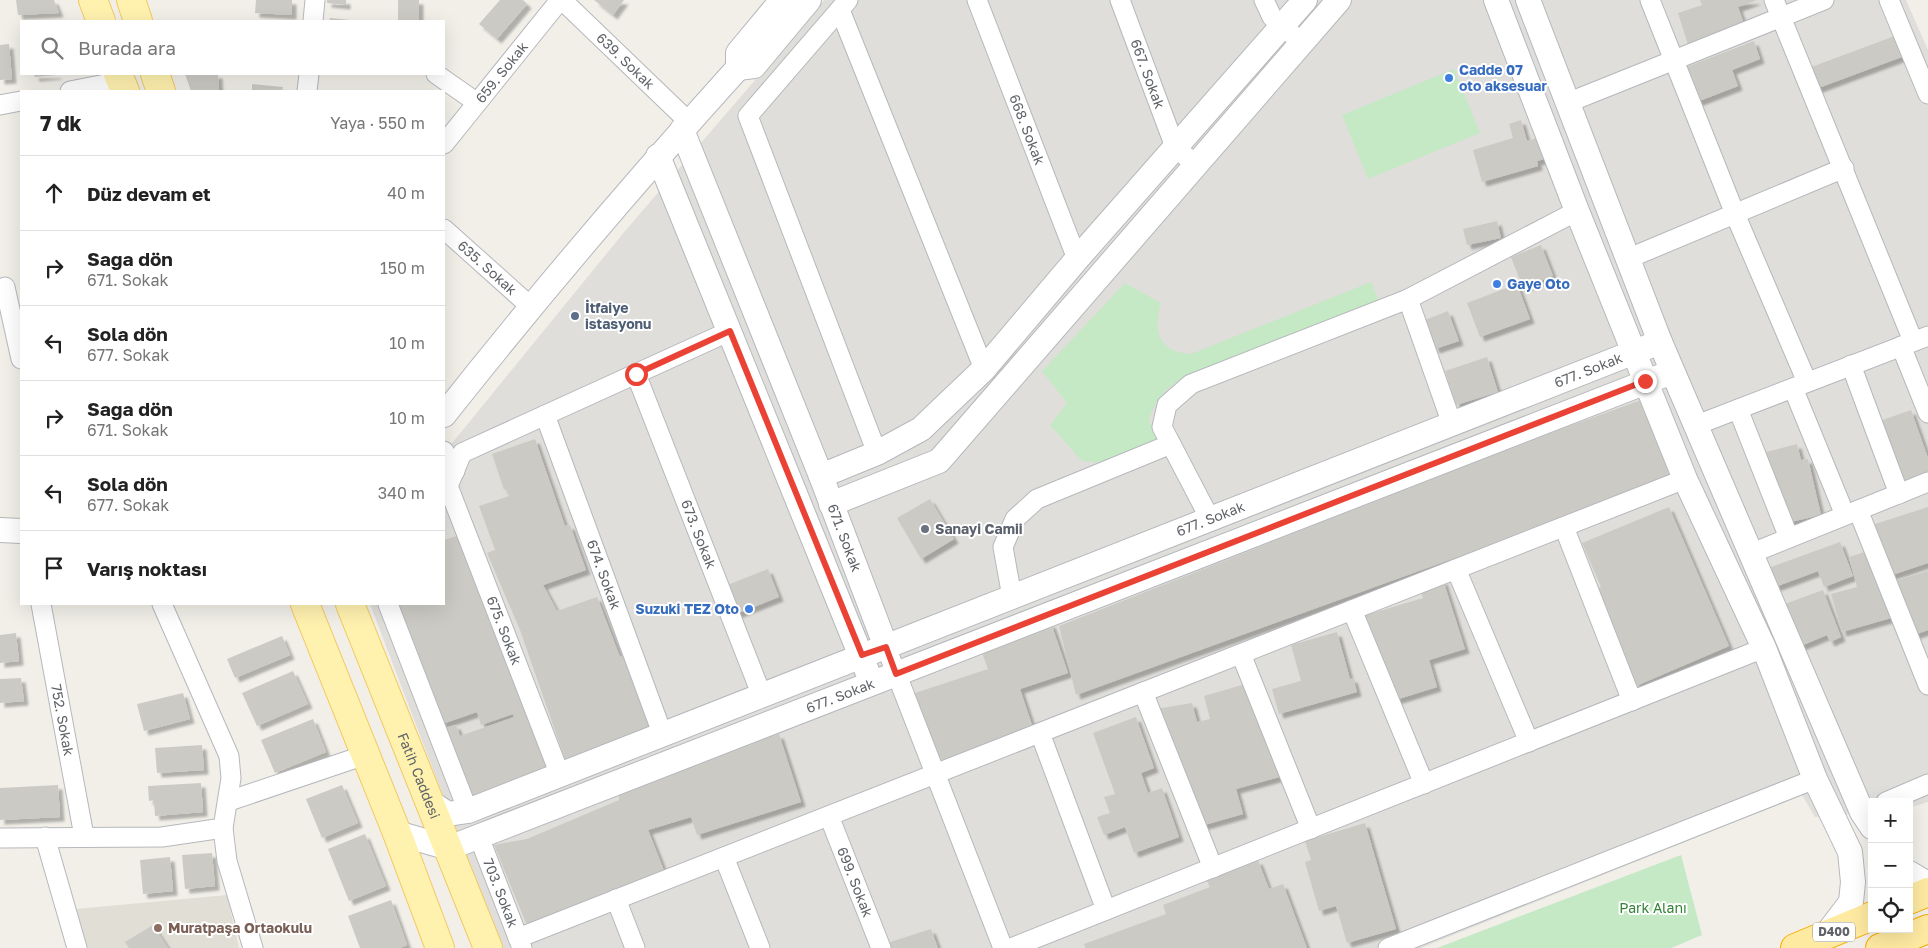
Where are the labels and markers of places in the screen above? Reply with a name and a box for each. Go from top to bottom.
place label: Cadde 07 oto aksesuar [1459,61,1547,94]
marker: Cadde 07 oto aksesuar [1443,72,1455,84]
place label: Gaye Oto [1507,275,1570,292]
marker: Gaye Oto [1491,278,1503,290]
place label: İtfaiye istasyonu [585,299,651,332]
marker: İtfaiye istasyonu [569,310,581,322]
place label: Sanayi Camii [935,520,1023,537]
marker: Sanayi Camii [919,523,931,535]
place label: Suzuki TEZ Oto [635,600,739,617]
marker: Suzuki TEZ Oto [743,603,755,615]
place label: Muratpaşa Ortaokulu [168,919,312,936]
marker: Muratpaşa Ortaokulu [152,922,164,934]

